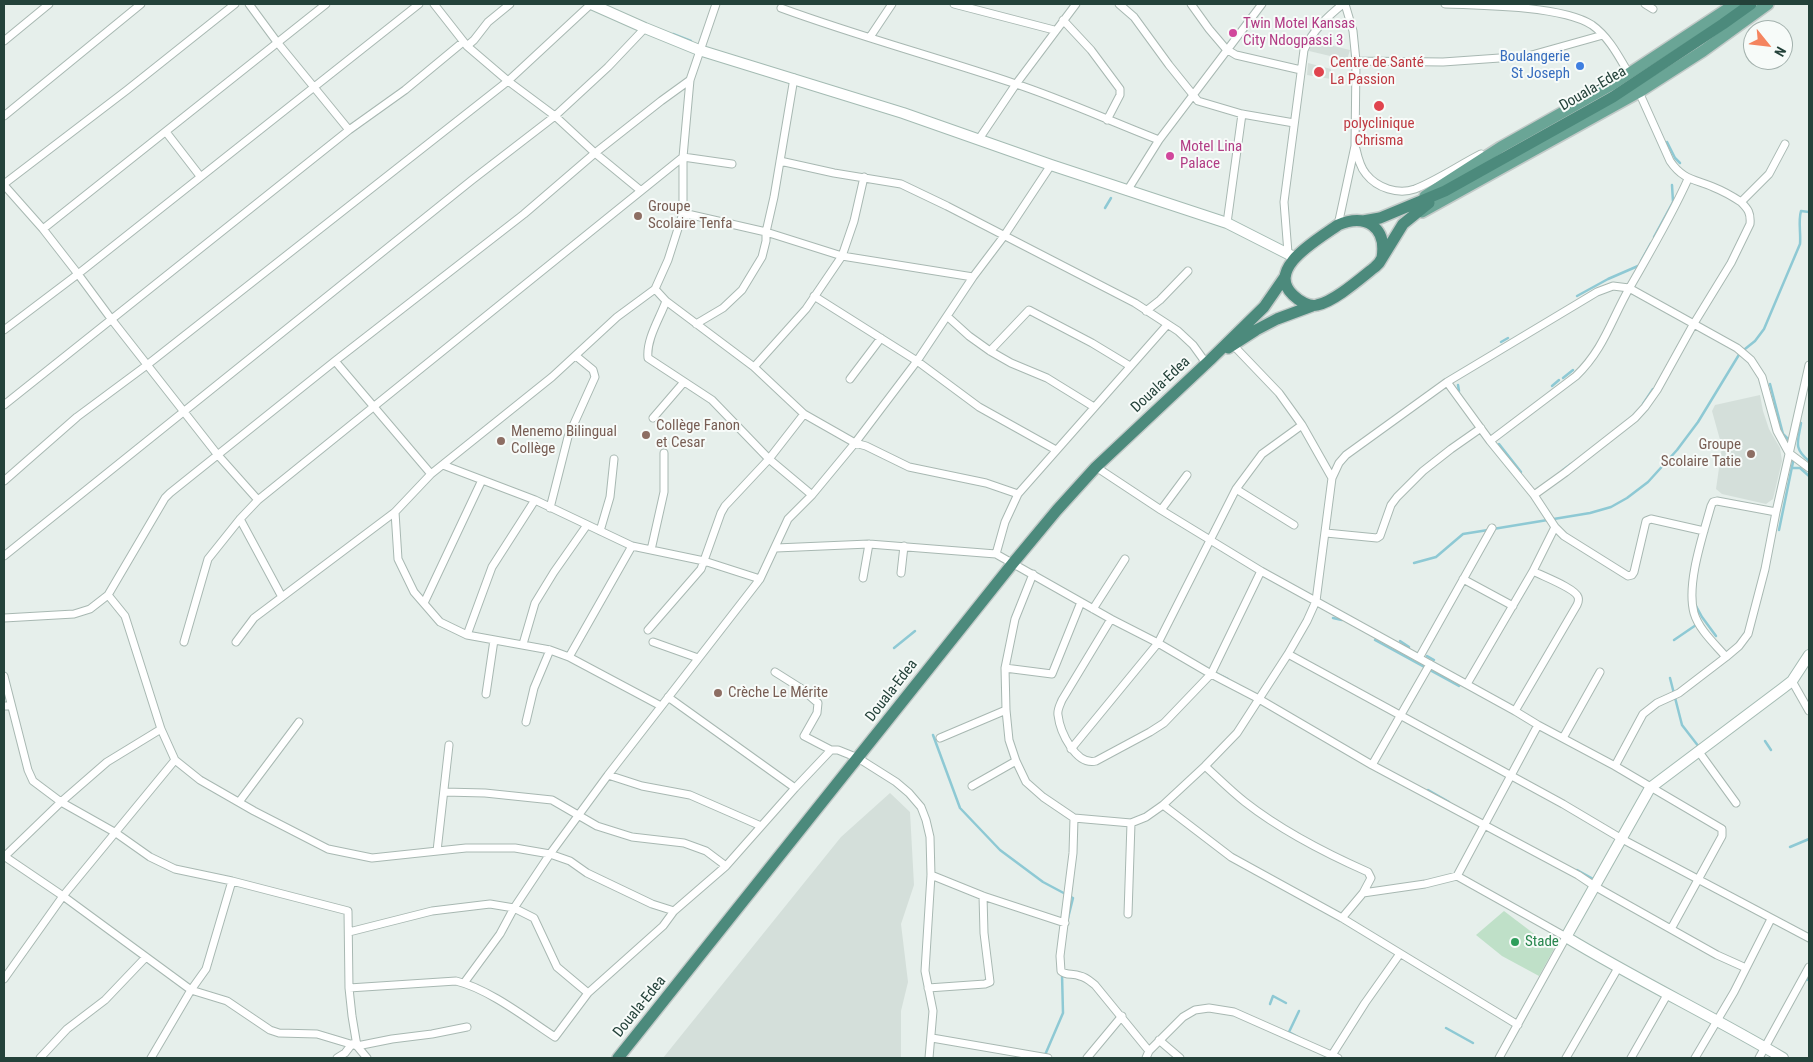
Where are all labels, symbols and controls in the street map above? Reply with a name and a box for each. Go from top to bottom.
place label: Twin Motel Kansas City Ndogpassi 3 [1243,15,1355,50]
north arrow [1743,20,1793,70]
marker: Twin Motel Kansas City Ndogpassi 3 [1227,27,1239,39]
text: N [1771,44,1789,59]
place label: Boulangerie St Joseph [1500,48,1570,83]
place label: Centre de Santé La Passion [1330,54,1424,89]
marker: Boulangerie St Joseph [1574,60,1586,72]
street label: Douala-Edea [1557,63,1629,115]
marker: Centre de Santé La Passion [1312,65,1326,79]
marker: polyclinique Chrisma [1372,99,1386,113]
place label: polyclinique Chrisma [1344,115,1414,150]
place label: Motel Lina Palace [1180,138,1242,173]
marker: Motel Lina Palace [1164,150,1176,162]
place label: Groupe Scolaire Tenfa [648,198,733,233]
marker: Groupe Scolaire Tenfa [632,210,644,222]
street label: Douala-Edea [1128,353,1194,417]
place label: Collège Fanon et Cesar [656,417,740,452]
place label: Menemo Bilingual Collège [511,423,617,458]
marker: Collège Fanon et Cesar [640,429,652,441]
marker: Menemo Bilingual Collège [495,435,507,447]
place label: Groupe Scolaire Tatie [1661,436,1741,471]
marker: Groupe Scolaire Tatie [1745,448,1757,460]
street label: Douala-Edea [862,656,922,726]
place label: Crèche Le Mérite [728,684,828,702]
marker: Crèche Le Mérite [712,687,724,699]
place label: Stade [1525,933,1559,951]
marker: Stade [1509,936,1521,948]
street label: Douala-Edea [610,973,670,1041]

